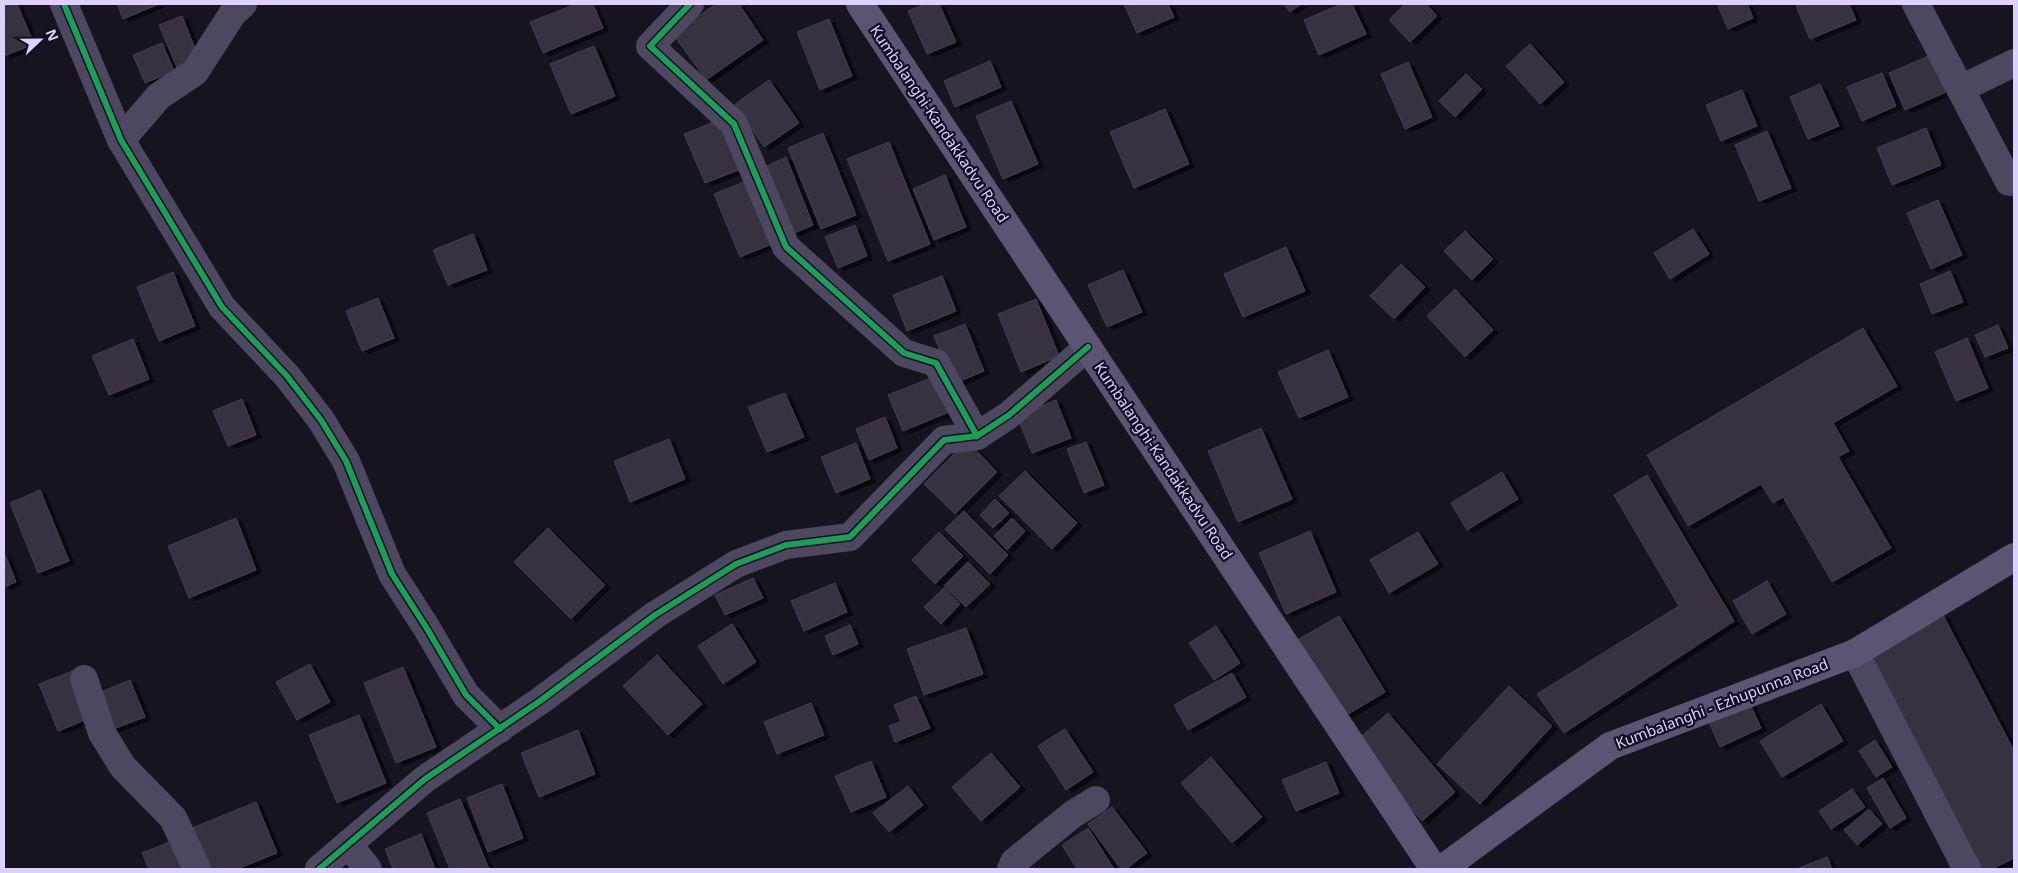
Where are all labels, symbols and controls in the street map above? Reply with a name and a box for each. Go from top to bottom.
north arrow [15,15,65,65]
street label: Kumbalanghi-Kandakkadvu Road [866,21,1014,226]
text: N [42,26,63,44]
street label: Kumbalanghi-Kandakkadvu Road [1090,358,1238,563]
street label: Kumbalanghi - Ezhupunna Road [1613,653,1831,753]

